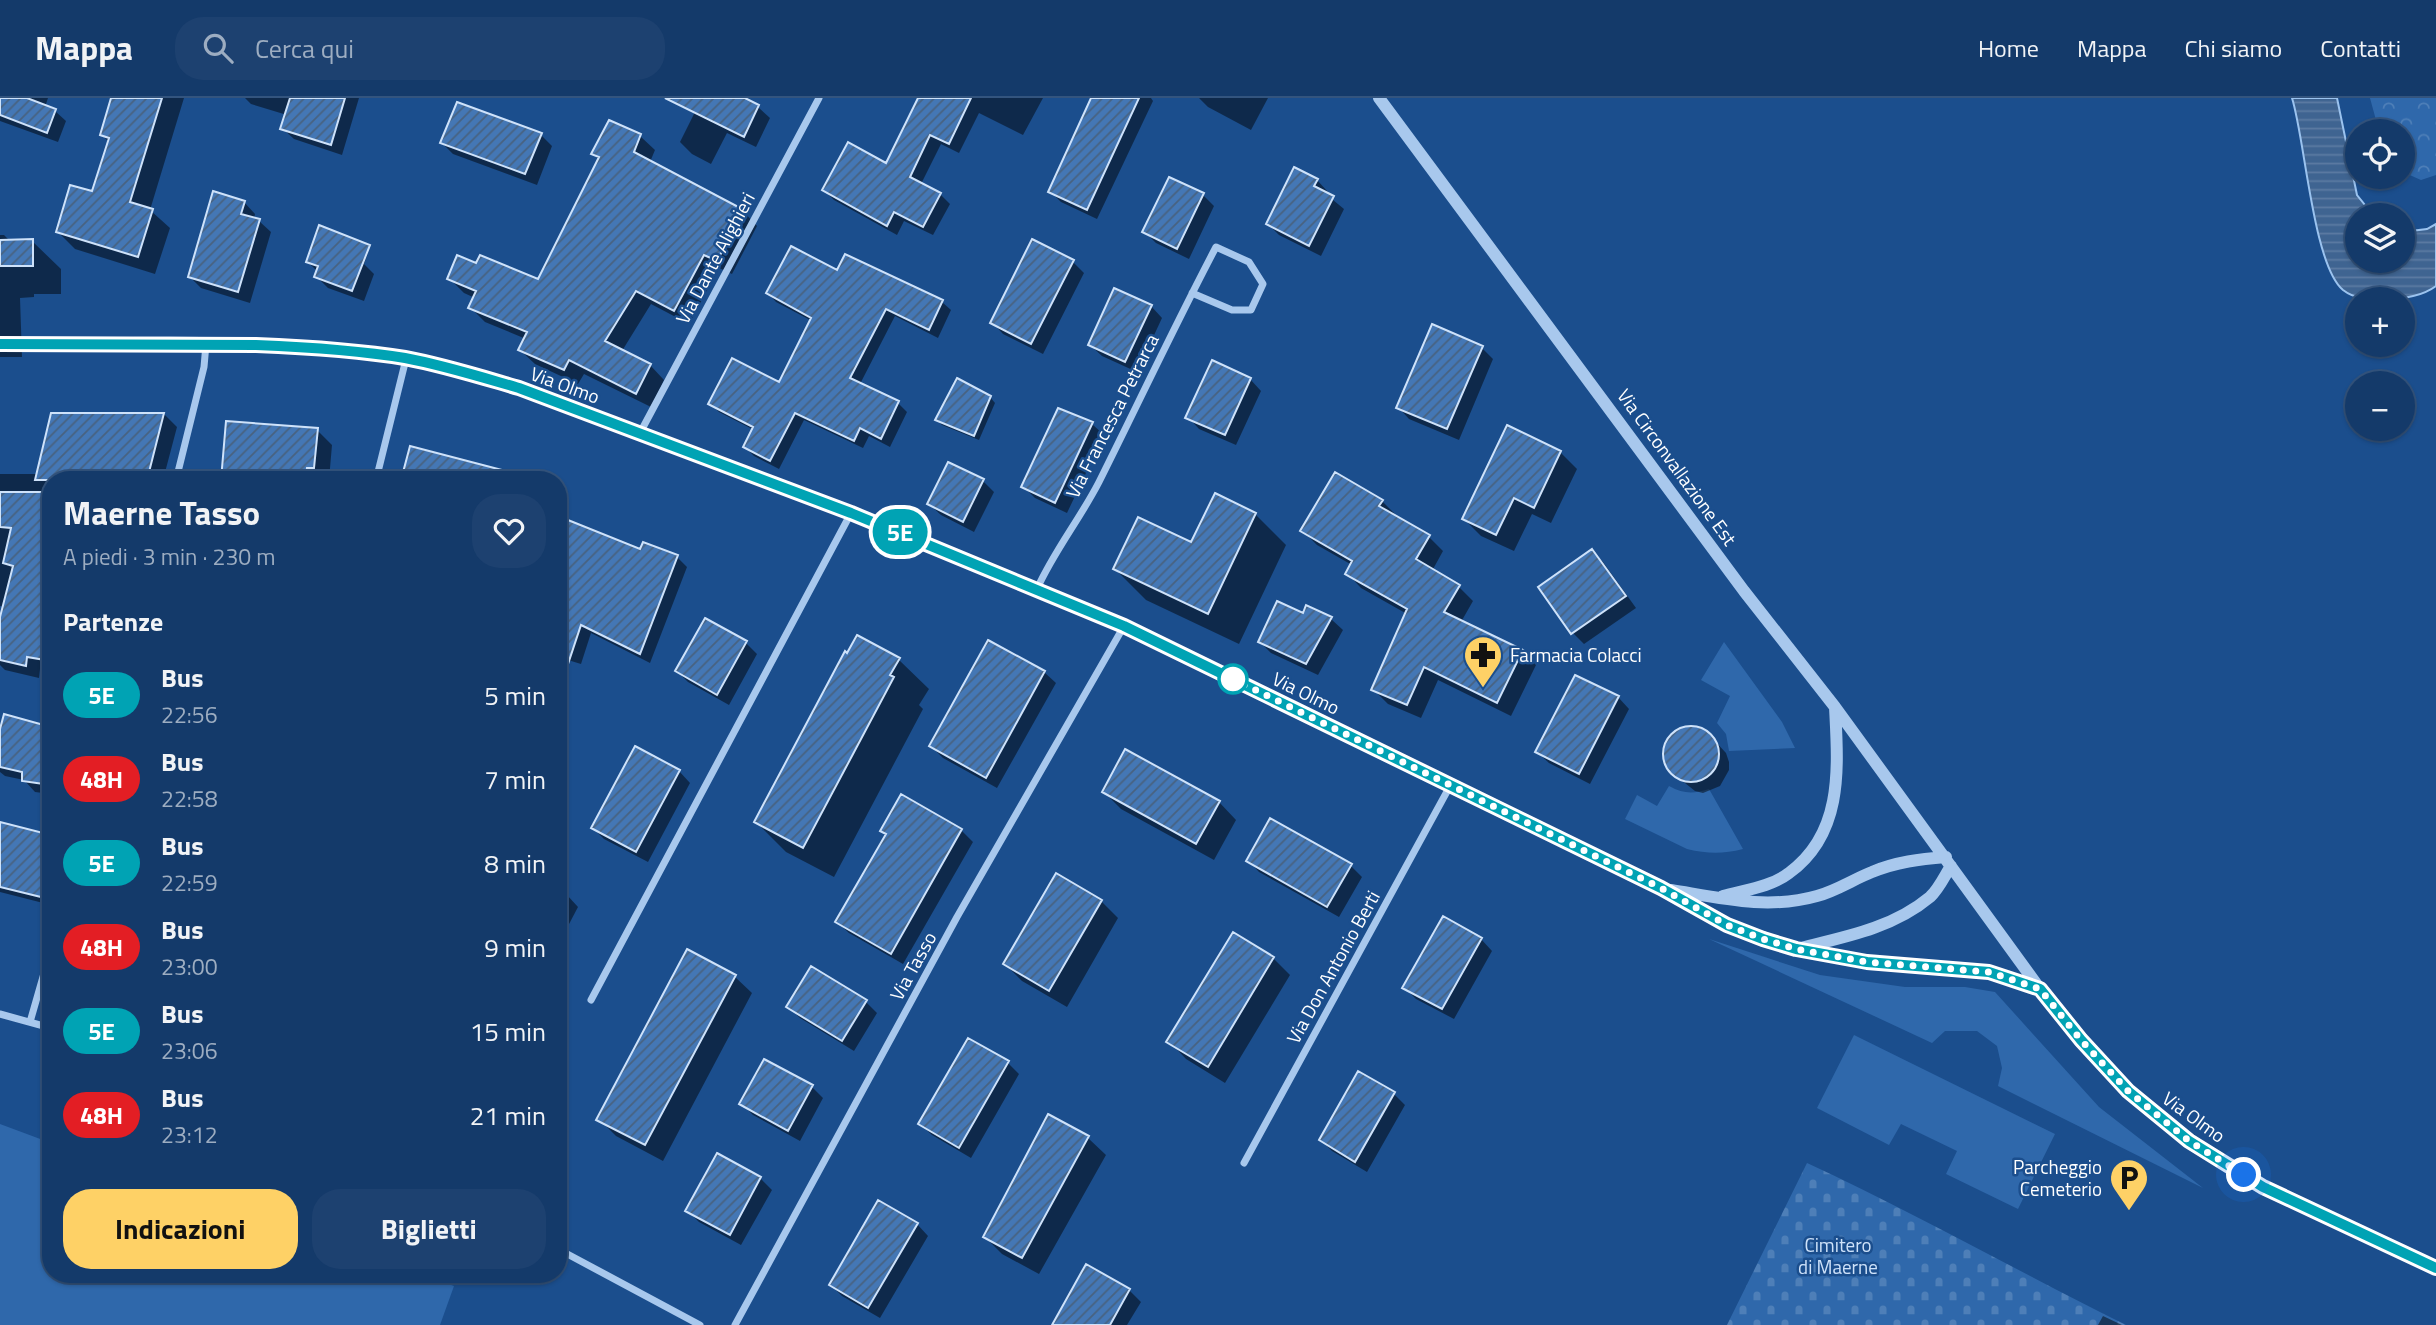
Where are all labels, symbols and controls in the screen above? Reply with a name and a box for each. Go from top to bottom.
search box [175,17,665,80]
text: Mappa [35,23,133,73]
icon: search [199,29,237,67]
text: Cerca qui [255,29,354,68]
text: Home [1978,30,2039,66]
text: Mappa [2077,30,2146,66]
text: Chi siamo [2184,30,2282,66]
text: Contatti [2320,30,2401,66]
map controls [2345,119,2415,441]
button: locate [2345,119,2415,189]
street label: Via Dante Alighieri [668,187,762,329]
button: layers [2345,203,2415,273]
button: + [2345,287,2415,357]
street label: Via Francesca Petrarca [1058,328,1166,503]
street label: Via Olmo [526,359,604,410]
button: − [2345,371,2415,441]
street label: Via Circonvallazione Est [1610,382,1745,551]
text: Maerne Tasso [63,488,260,538]
button: heart [472,494,546,568]
line badge: 5E [869,509,932,555]
text: 5E [887,514,913,550]
text: A piedi · 3 min · 230 m [63,539,275,574]
text: Partenze [63,602,163,641]
pharmacy icon: Farmacia Colacci [1462,634,1504,689]
place label: Farmacia Colacci [1510,640,1642,669]
text: Bus [161,658,203,697]
unlabelled marker [1218,664,1248,694]
street label: Via Olmo [1268,664,1345,721]
text: 5 min [484,676,546,715]
text: 5E [88,677,115,713]
text: 22:56 [161,697,218,732]
text: Bus [161,742,203,781]
text: 7 min [484,760,546,799]
text: 48H [80,761,123,797]
text: 22:58 [161,781,218,816]
text: Bus [161,826,203,865]
text: 8 min [484,844,546,883]
text: 5E [88,845,115,881]
text: 22:59 [161,865,218,900]
street label: Via Don Antonio Berti [1278,885,1387,1049]
text: Bus [161,910,203,949]
street label: Via Tasso [882,926,943,1005]
text: 9 min [484,928,546,967]
text: 48H [80,929,123,965]
text: 23:00 [161,949,218,984]
text: Bus [161,994,203,1033]
text: 15 min [470,1012,546,1051]
text: 5E [88,1013,115,1049]
text: 23:06 [161,1033,218,1068]
text: Bus [161,1078,203,1117]
street label: Via Olmo [2157,1084,2232,1149]
text: 21 min [470,1096,546,1135]
text: 48H [80,1097,123,1133]
text: 23:12 [161,1117,218,1152]
place label: Parcheggio Cemeterio [2013,1152,2102,1203]
parking icon: Parcheggio Cemeterio [2108,1157,2150,1212]
your location [2226,1157,2261,1192]
button: Indicazioni [63,1189,298,1269]
button: Biglietti [312,1189,546,1269]
park label: Cimitero di Maerne [1798,1230,1878,1281]

